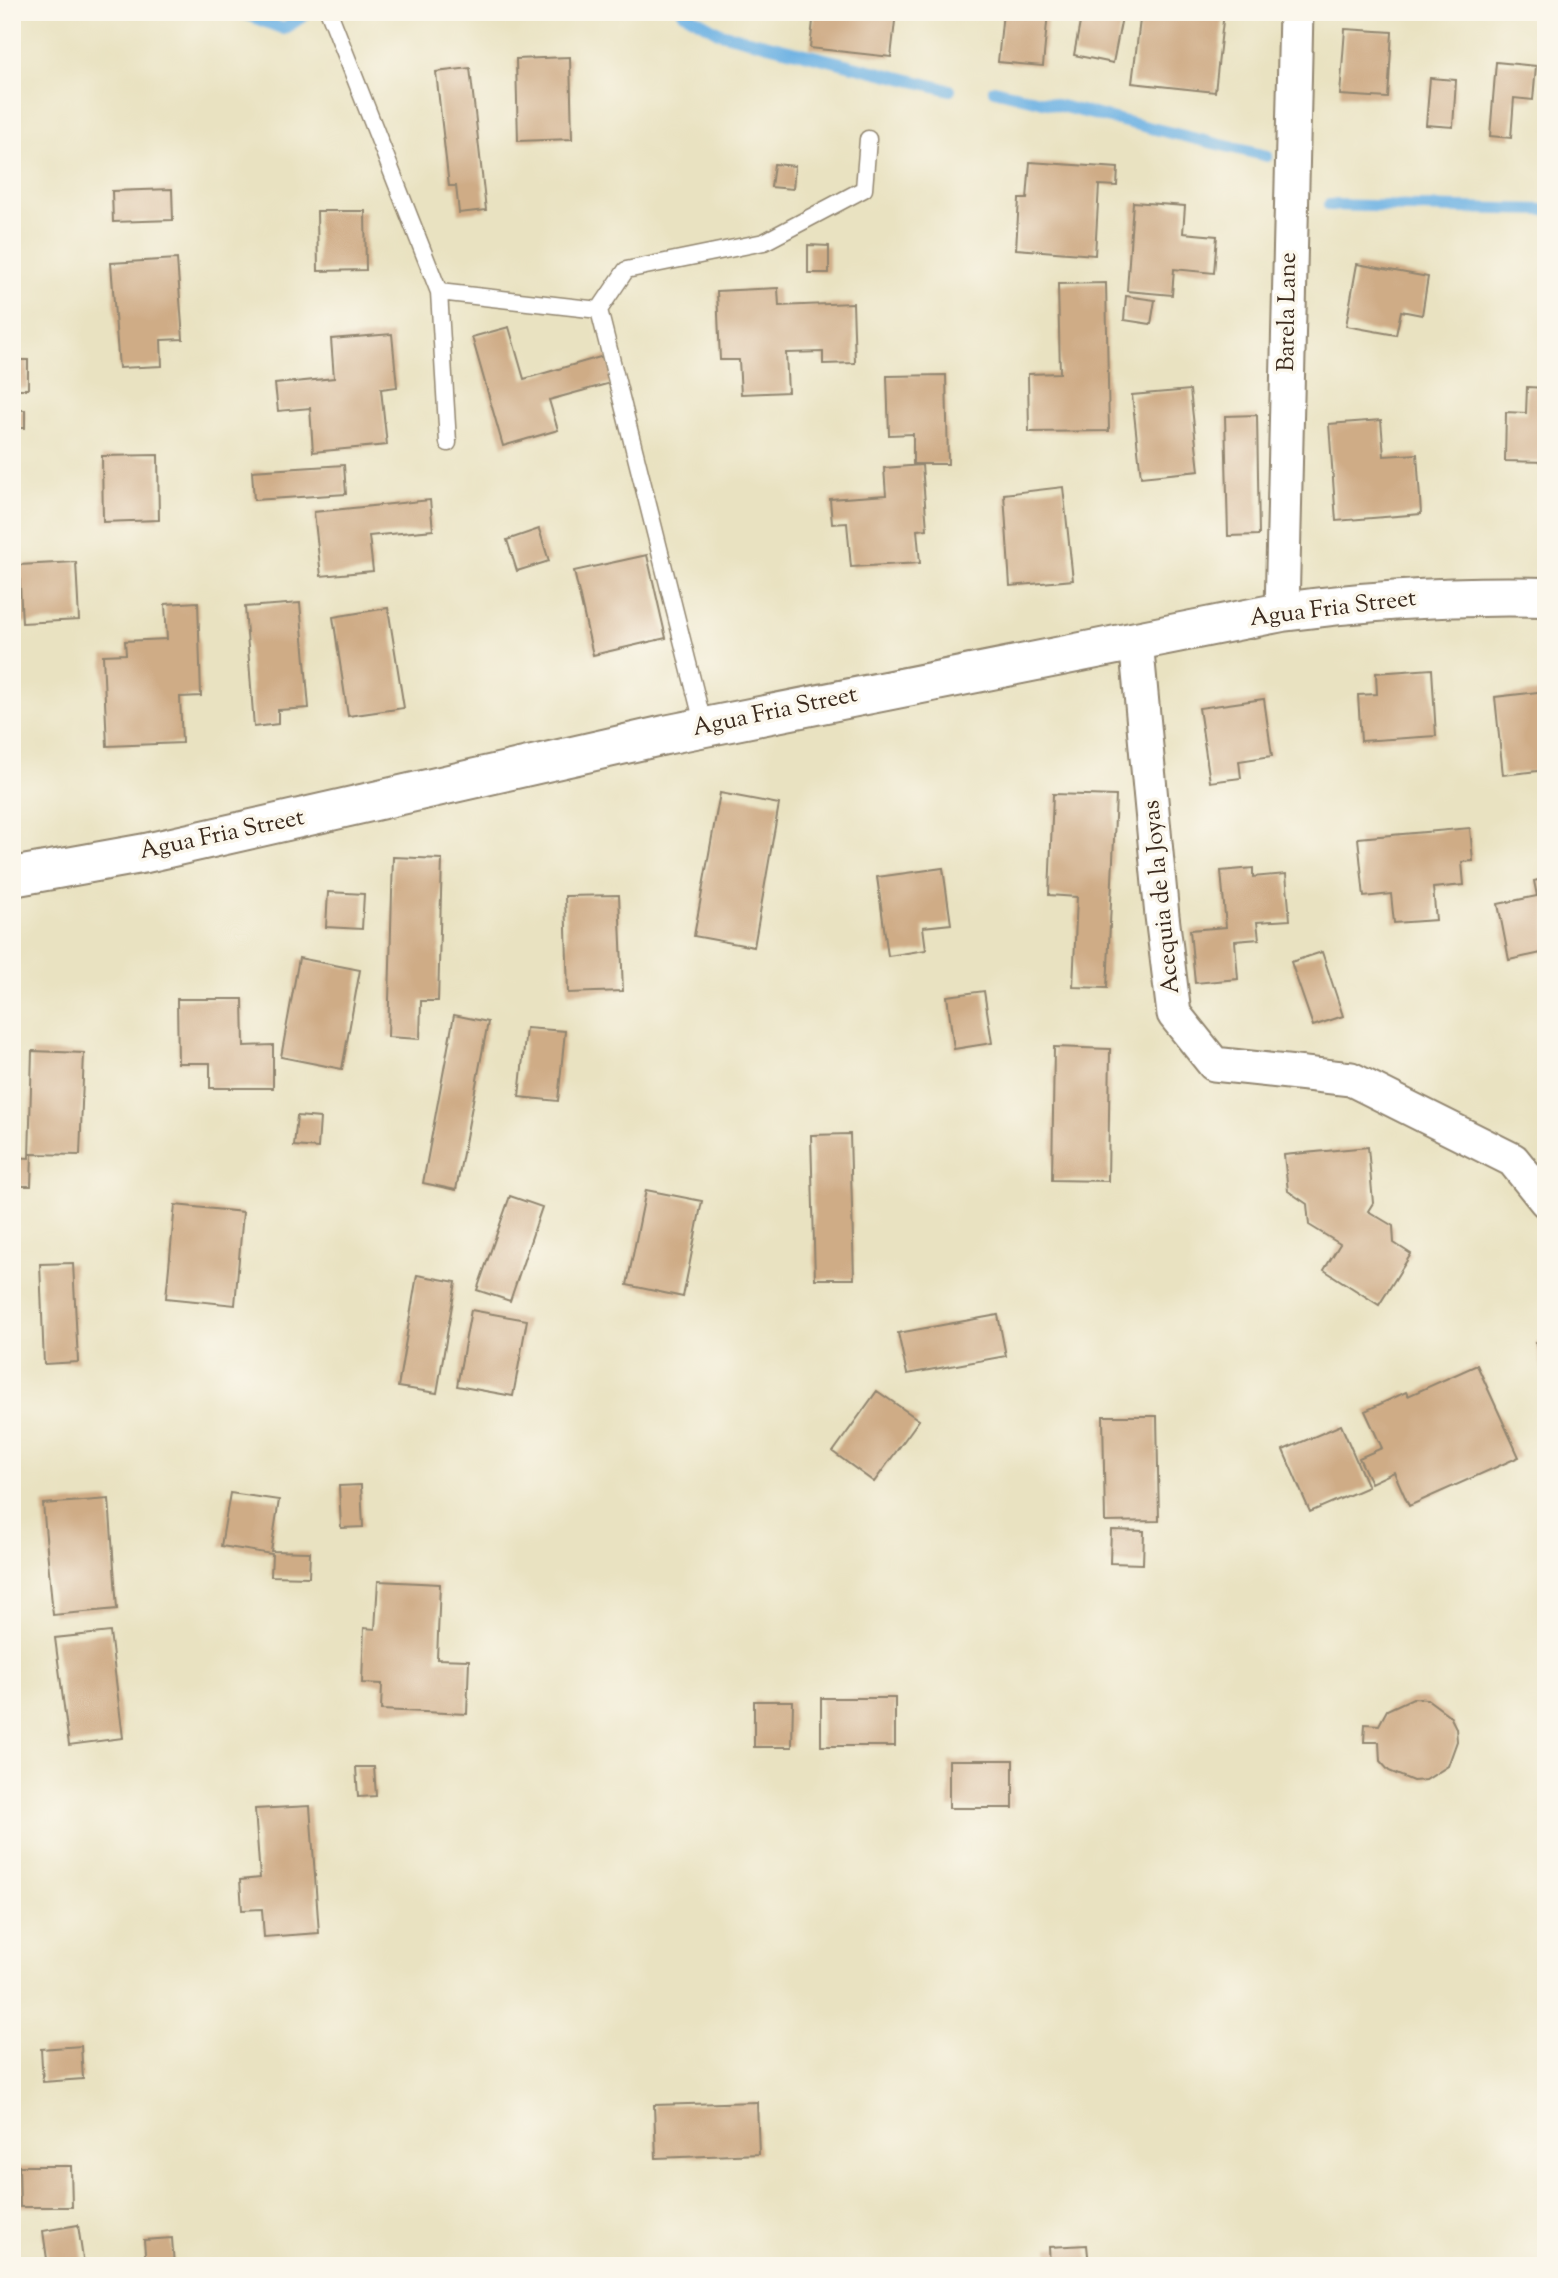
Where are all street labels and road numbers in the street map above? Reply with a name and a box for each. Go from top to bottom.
street label: Barela Lane [1270,252,1306,372]
street label: Agua Fria Street [1248,582,1418,636]
street label: Agua Fria Street [689,678,861,746]
street label: Acequia de la Joyas [1135,798,1189,996]
street label: Agua Fria Street [136,801,308,869]

